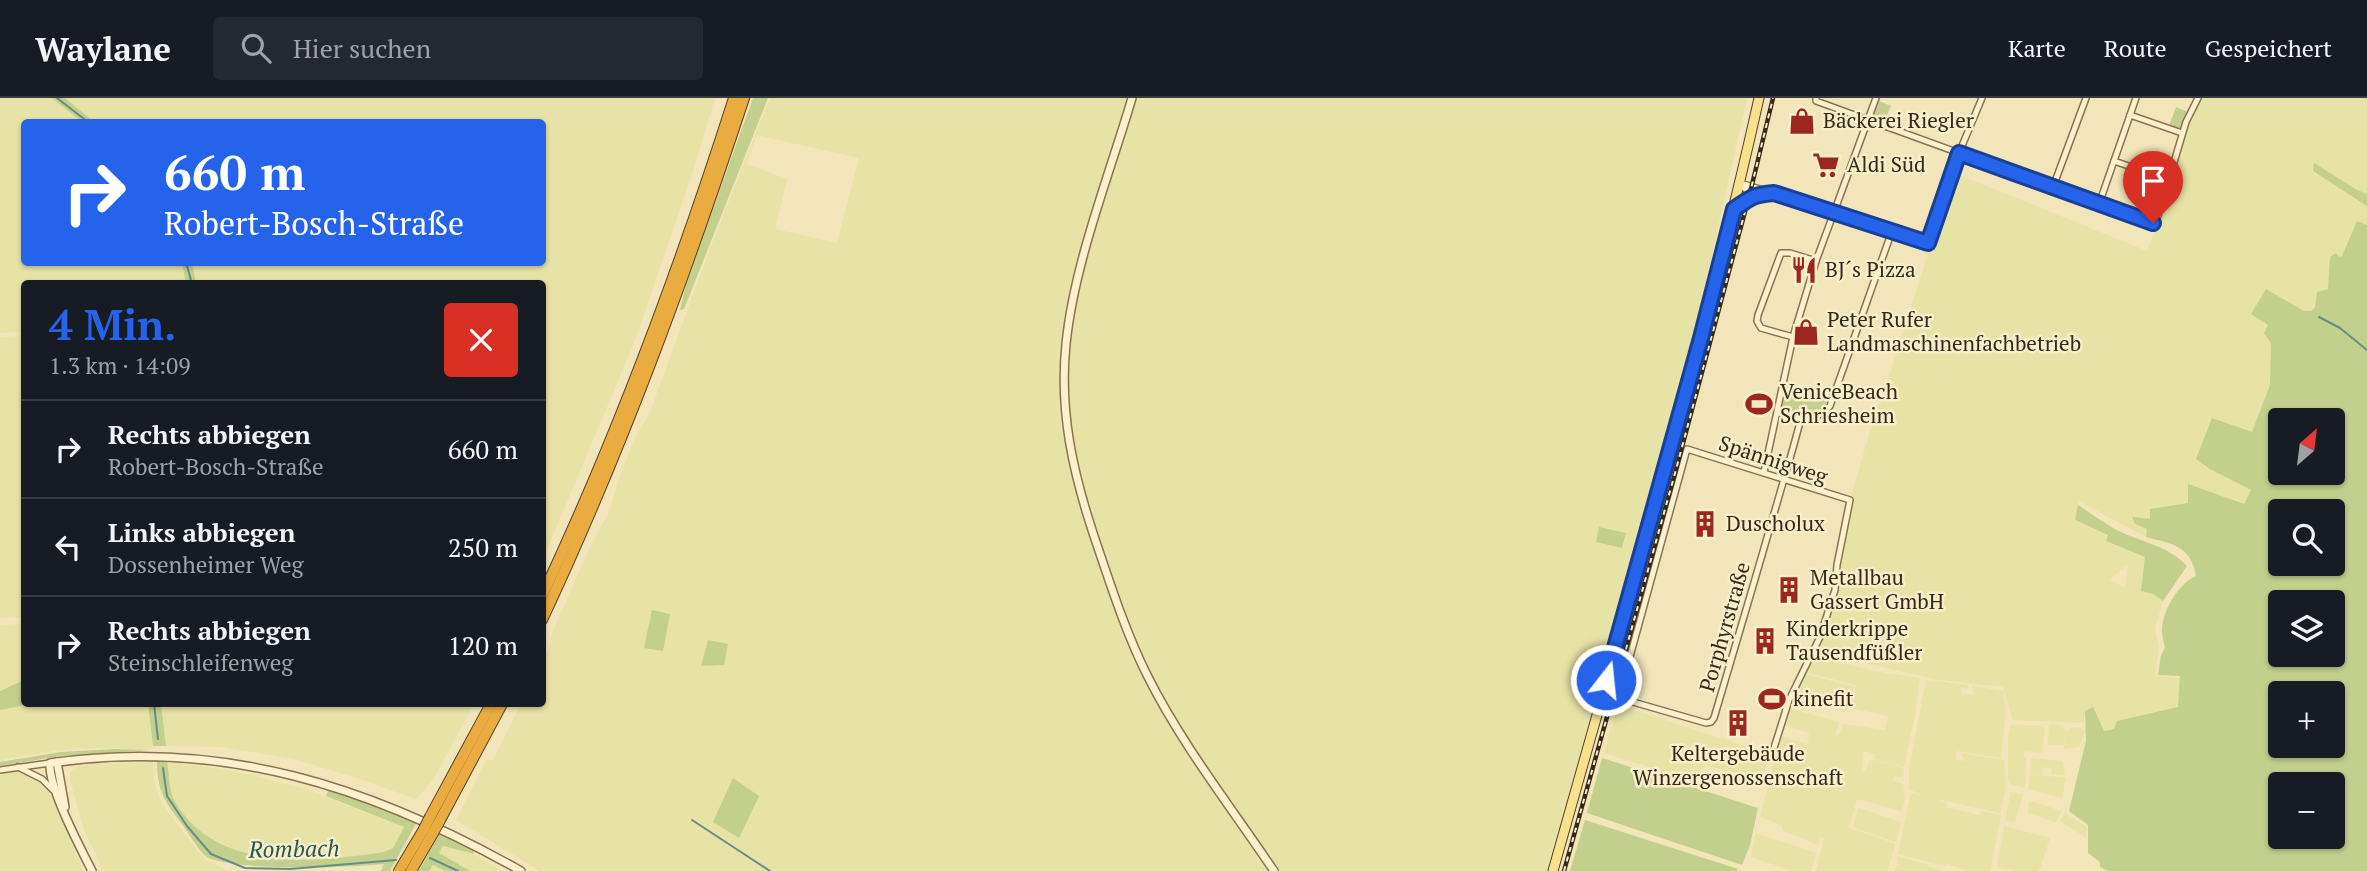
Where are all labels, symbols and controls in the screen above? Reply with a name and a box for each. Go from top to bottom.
search box [213,17,703,80]
text: Waylane [35,27,171,70]
icon: search [237,29,275,67]
text: Hier suchen [293,31,431,65]
text: Karte [2008,32,2066,64]
text: Route [2104,32,2167,64]
text: Gespeichert [2205,32,2332,64]
shop icon: Bäckerei Riegler [1787,106,1817,136]
place label: Bäckerei Riegler [1823,106,1974,134]
text: 660 m [164,139,306,204]
icon: right [49,147,140,238]
supermarket icon: Aldi Süd [1811,150,1841,180]
place label: Aldi Süd [1847,150,1926,178]
pin [2123,151,2183,223]
icon: arrive [2134,162,2172,200]
text: Robert-Bosch-Straße [164,202,464,244]
restaurant icon: BJ´s Pizza [1789,255,1819,285]
place label: BJ´s Pizza [1825,255,1916,283]
text: 4 Min. [49,296,177,352]
button: close [444,303,518,377]
place label: Peter Rufer Landmaschinenfachbetrieb [1827,305,2081,357]
shop icon: Peter Rufer Landmaschinenfachbetrieb [1791,317,1821,347]
text: 1.3 km · 14:09 [49,350,191,381]
place label: VeniceBeach Schriesheim [1780,377,1898,429]
sports icon: VeniceBeach Schriesheim [1744,389,1774,419]
north arrow [2268,408,2345,485]
map controls [2268,408,2345,849]
text: Rechts abbiegen [108,417,311,451]
street label: Spännigweg [1715,428,1832,490]
icon: right [49,430,87,468]
text: 660 m [448,432,518,466]
text: Robert-Bosch-Straße [108,451,324,482]
button: search [2268,499,2345,576]
building icon: Duscholux [1690,509,1720,539]
place label: Duscholux [1726,509,1825,537]
text: Links abbiegen [108,515,296,549]
icon: left [49,528,87,566]
text: 250 m [448,530,518,564]
text: Dossenheimer Weg [108,549,304,580]
street label: Porphyrstraße [1692,558,1756,695]
place label: Metallbau Gassert GmbH [1810,563,1944,615]
building icon: Metallbau Gassert GmbH [1774,575,1804,605]
button: layers [2268,590,2345,667]
text: Rechts abbiegen [108,613,311,647]
place label: Kinderkrippe Tausendfüßler [1786,614,1922,666]
icon: right [49,626,87,664]
building icon: Kinderkrippe Tausendfüßler [1750,626,1780,656]
text: 120 m [448,628,518,662]
position arrow [1569,643,1643,717]
text: Steinschleifenweg [108,647,293,678]
button: + [2268,681,2345,758]
sports icon: kinefit [1757,684,1787,714]
place label: kinefit [1793,684,1854,712]
building icon: Keltergebäude Winzergenossenschaft [1723,708,1753,738]
place label: Keltergebäude Winzergenossenschaft [1633,739,1843,791]
button: − [2268,772,2345,849]
water label: Rombach [247,832,340,865]

